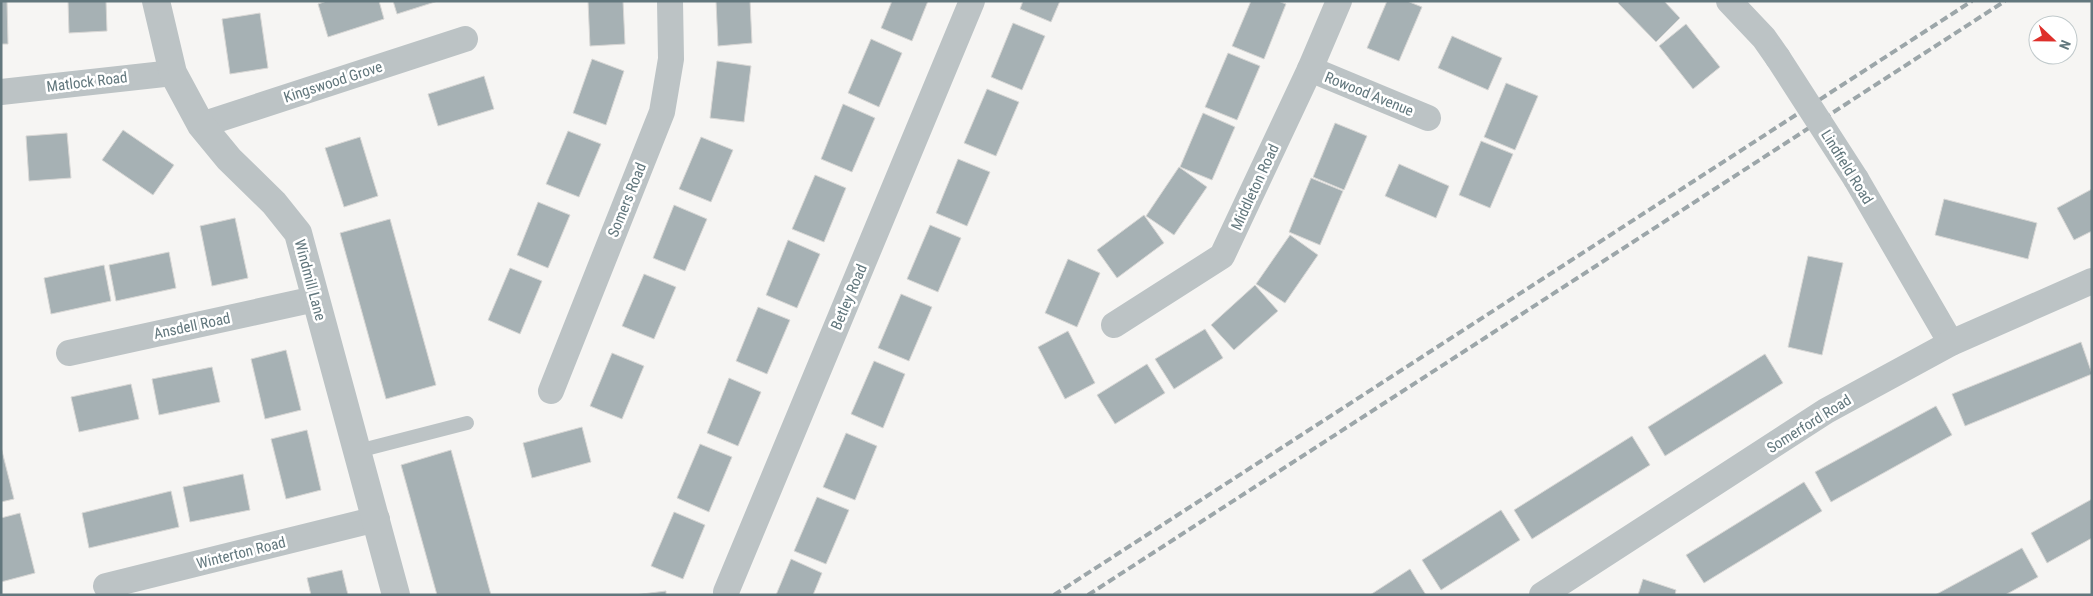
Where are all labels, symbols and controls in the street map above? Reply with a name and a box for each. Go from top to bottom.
north arrow [2028,15,2078,65]
text: N [2056,38,2074,52]
street label: Kingswood Grove [281,58,385,106]
street label: Matlock Road [46,68,128,96]
street label: Rowood Avenue [1322,68,1416,120]
street label: Lindfield Road [1817,127,1877,207]
street label: Middleton Road [1227,141,1283,233]
street label: Somers Road [604,160,650,240]
street label: Windmill Lane [291,237,329,323]
street label: Betley Road [827,261,871,333]
street label: Ansdell Road [152,309,232,343]
street label: Somerford Road [1764,391,1854,457]
street label: Winterton Road [195,533,287,573]

